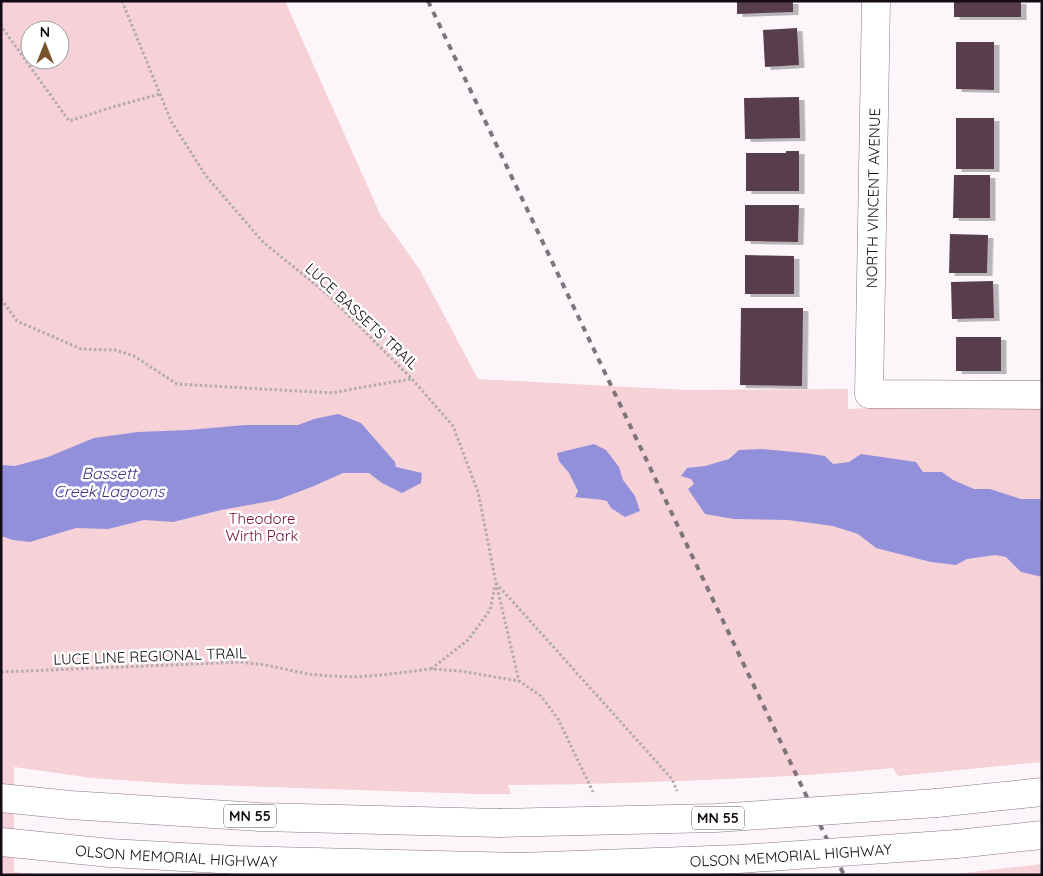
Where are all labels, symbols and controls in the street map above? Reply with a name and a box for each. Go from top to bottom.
north arrow [20,20,70,70]
text: N [40,23,50,41]
street label: NORTH VINCENT AVENUE [862,108,884,288]
street label: LUCE BASSETS TRAIL [301,259,423,373]
water label: Bassett Creek Lagoons [53,463,166,501]
park label: Theodore Wirth Park [226,509,298,545]
street label: LUCE LINE REGIONAL TRAIL [53,643,247,669]
road number: MN 55 [224,804,276,828]
road number: MN 55 [692,806,744,830]
street label: OLSON MEMORIAL HIGHWAY [689,839,893,870]
street label: OLSON MEMORIAL HIGHWAY [74,840,278,871]

